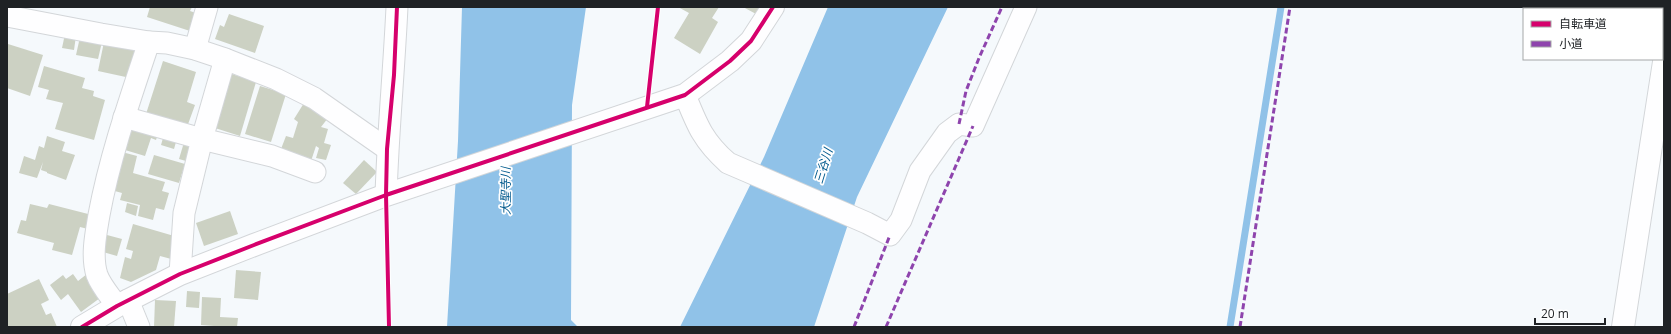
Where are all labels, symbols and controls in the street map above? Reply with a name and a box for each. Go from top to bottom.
legend [1523,8,1663,60]
text: 自転車道 [1559,15,1607,32]
text: 小道 [1559,35,1583,52]
water label: 三谷川 [810,144,837,186]
water label: 大聖寺川 [497,165,514,215]
scale bar [1535,300,1605,326]
text: 20 m [1541,305,1569,322]

